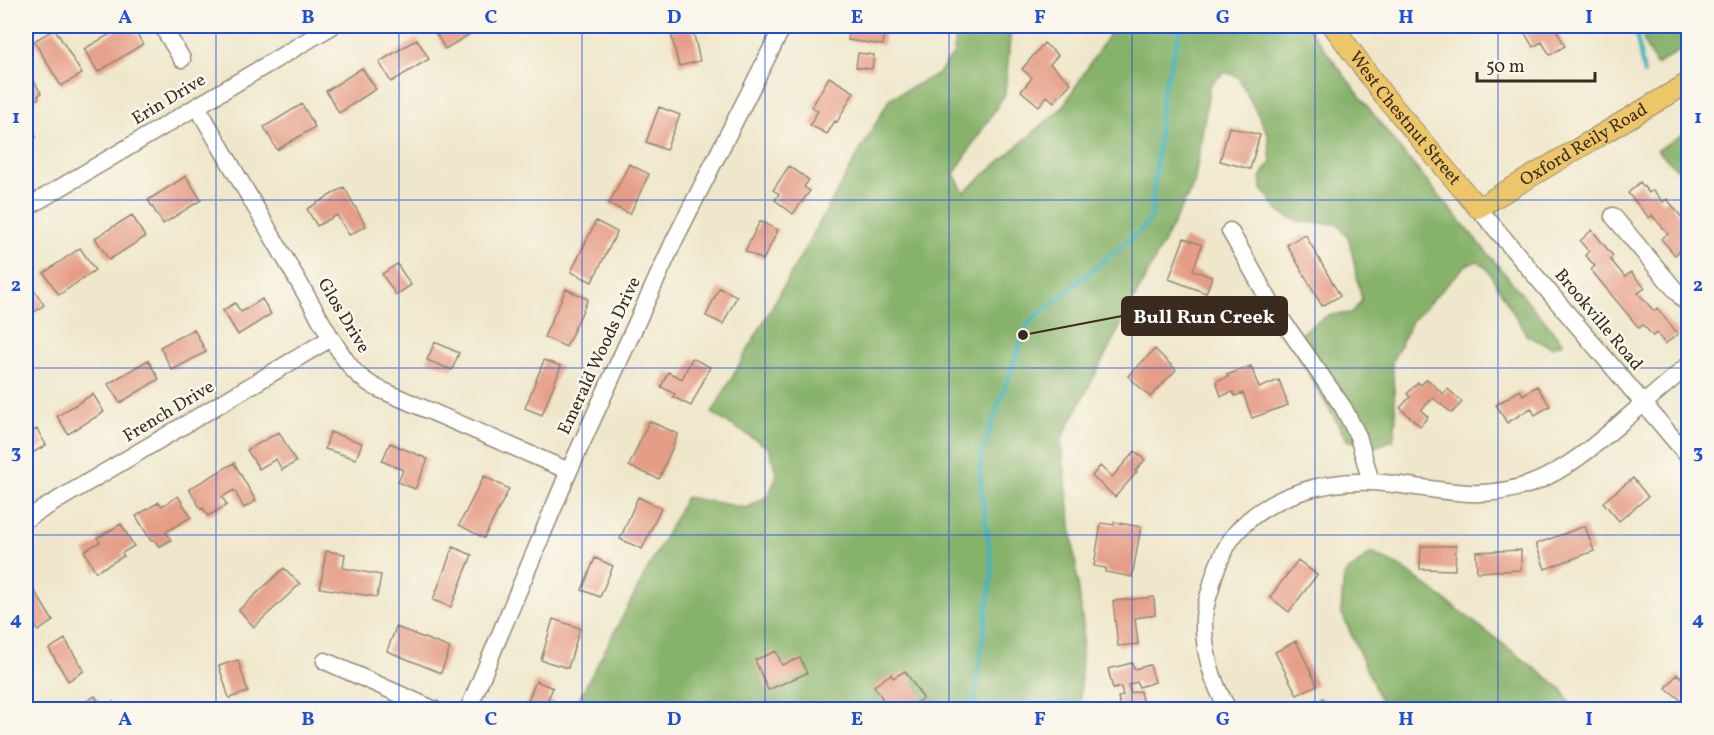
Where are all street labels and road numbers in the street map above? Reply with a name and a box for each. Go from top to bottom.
street label: West Chestnut Street [1343,46,1467,191]
street label: Erin Drive [127,68,211,132]
street label: Oxford Reily Road [1515,97,1652,193]
street label: Brookville Road [1548,264,1648,376]
street label: Emerald Woods Drive [552,273,648,439]
street label: Glos Drive [311,274,375,358]
street label: French Drive [119,375,219,449]

